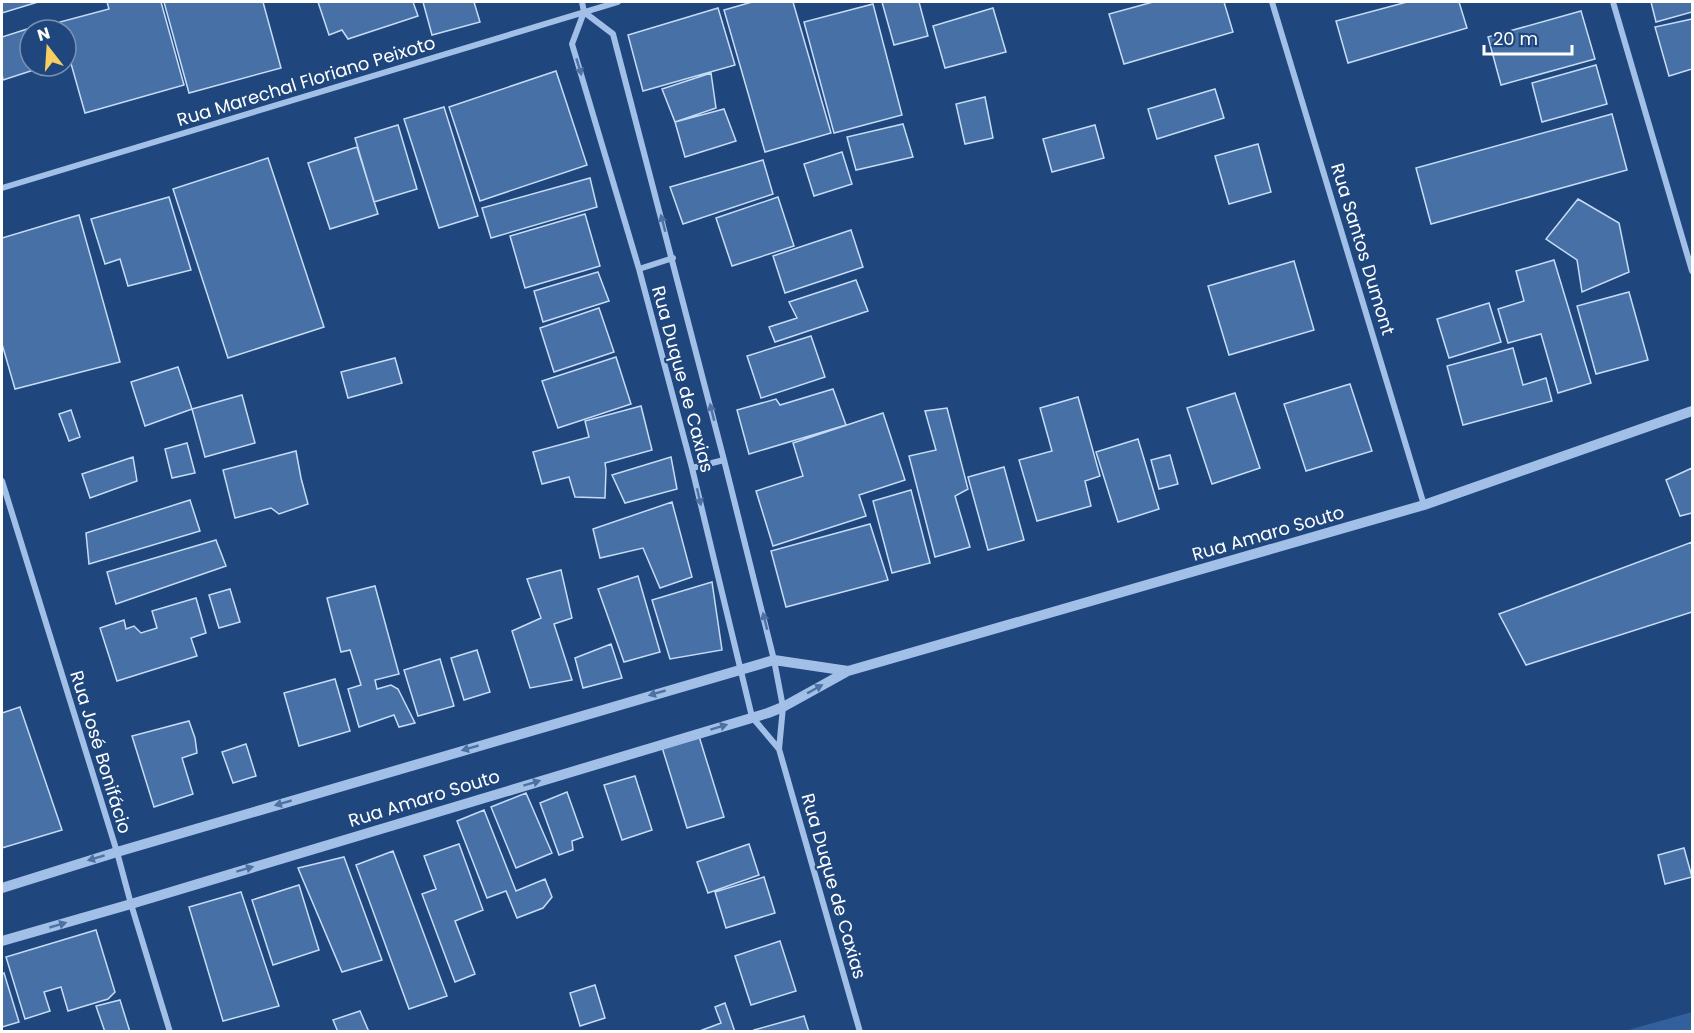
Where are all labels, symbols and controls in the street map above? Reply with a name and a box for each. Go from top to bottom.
north arrow [18,18,78,78]
scale bar [1484,18,1572,56]
text: N [35,21,53,47]
text: 20 m [1493,26,1538,51]
street label: Rua Marechal Floriano Peixoto [174,30,438,132]
one-way arrow [575,58,584,76]
street label: Rua Santos Dumont [1325,160,1401,338]
one-way arrow [658,214,668,232]
street label: Rua Duque de Caxias [646,283,720,475]
one-way arrow [707,403,717,421]
one-way arrow [695,488,704,507]
street label: Rua Amaro Souto [1189,499,1347,567]
one-way arrow [759,612,769,631]
street label: Rua José Bonifácio [64,667,138,837]
one-way arrow [807,684,824,694]
one-way arrow [648,689,666,698]
one-way arrow [710,722,728,731]
one-way arrow [461,744,479,753]
street label: Rua Amaro Souto [345,763,503,833]
one-way arrow [523,778,541,787]
street label: Rua Duque de Caxias [796,790,872,982]
one-way arrow [274,799,292,808]
one-way arrow [87,854,105,863]
one-way arrow [236,864,254,873]
one-way arrow [49,920,67,929]

